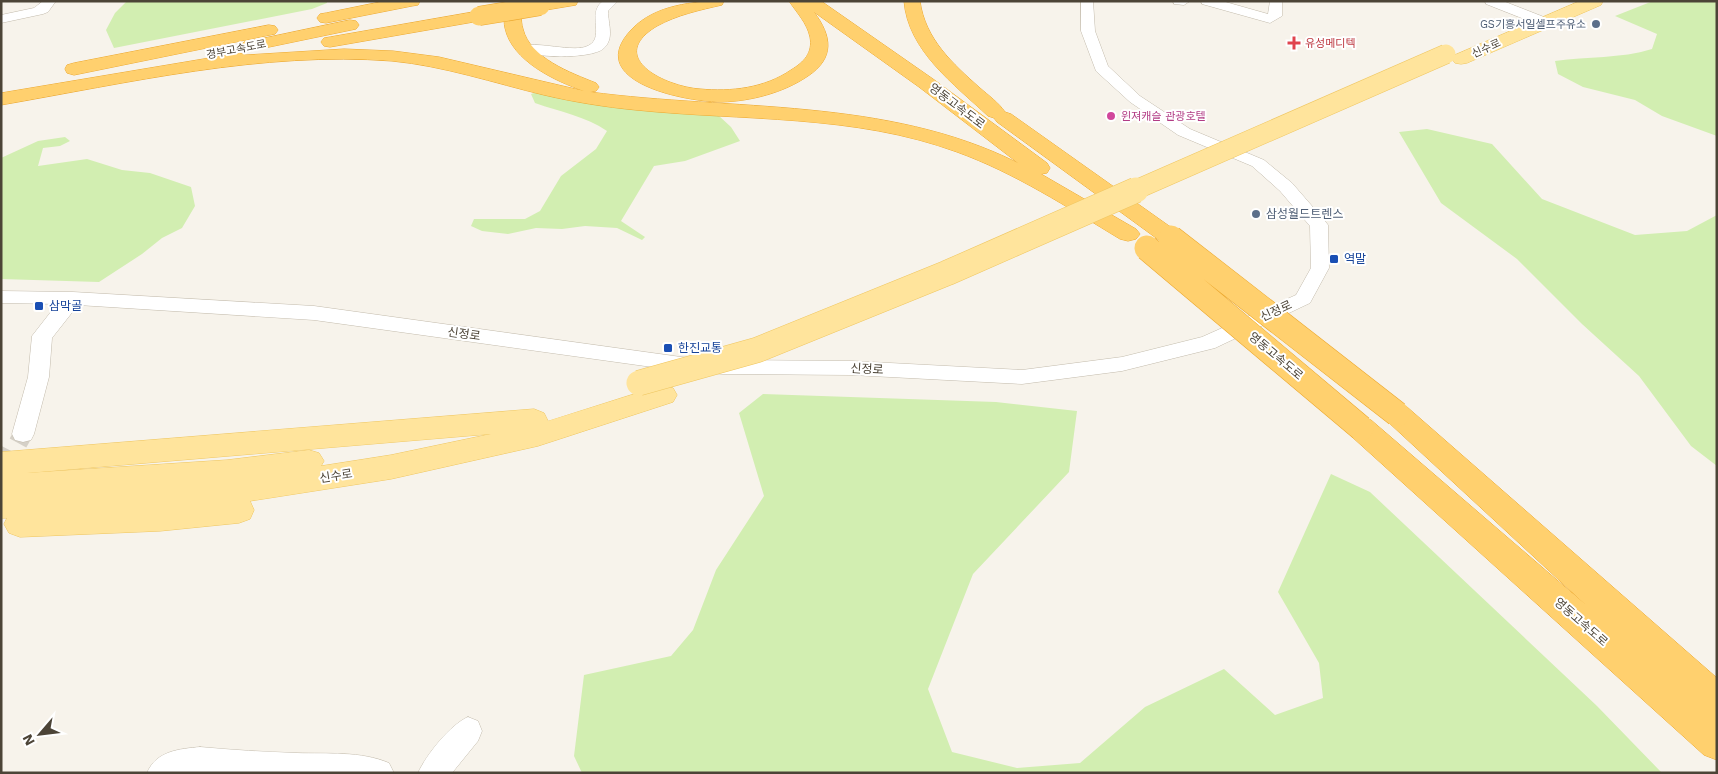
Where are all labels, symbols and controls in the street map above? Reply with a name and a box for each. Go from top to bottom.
place label: GS기흥서일셀프주유소 [1480,18,1586,31]
marker: GS기흥서일셀프주유소 [1590,18,1602,30]
marker: 유성메디텍 [1287,36,1301,50]
street label: 신수로 [1470,36,1503,61]
street label: 경부고속도로 [205,37,267,62]
place label: 유성메디텍 [1305,37,1356,50]
street label: 영동고속도로 [926,80,988,132]
marker: 윈져캐슬 관광호텔 [1105,110,1117,122]
place label: 윈져캐슬 관광호텔 [1121,110,1206,123]
place label: 삼성월드트렌스 [1266,207,1343,221]
marker: 삼성월드트렌스 [1250,208,1262,220]
place label: 역말 [1344,252,1366,266]
marker: 역말 [1328,253,1340,265]
street label: 신정로 [1258,298,1294,324]
place label: 삼막골 [49,299,82,313]
marker: 삼막골 [33,300,45,312]
street label: 신정로 [447,325,481,343]
street label: 영동고속도로 [1246,329,1306,383]
place label: 한진교통 [678,341,722,355]
marker: 한진교통 [662,342,674,354]
street label: 신정로 [850,361,884,377]
street label: 신수로 [319,466,353,486]
street label: 영동고속도로 [1551,595,1611,649]
north arrow [15,709,65,759]
text: N [19,732,38,748]

